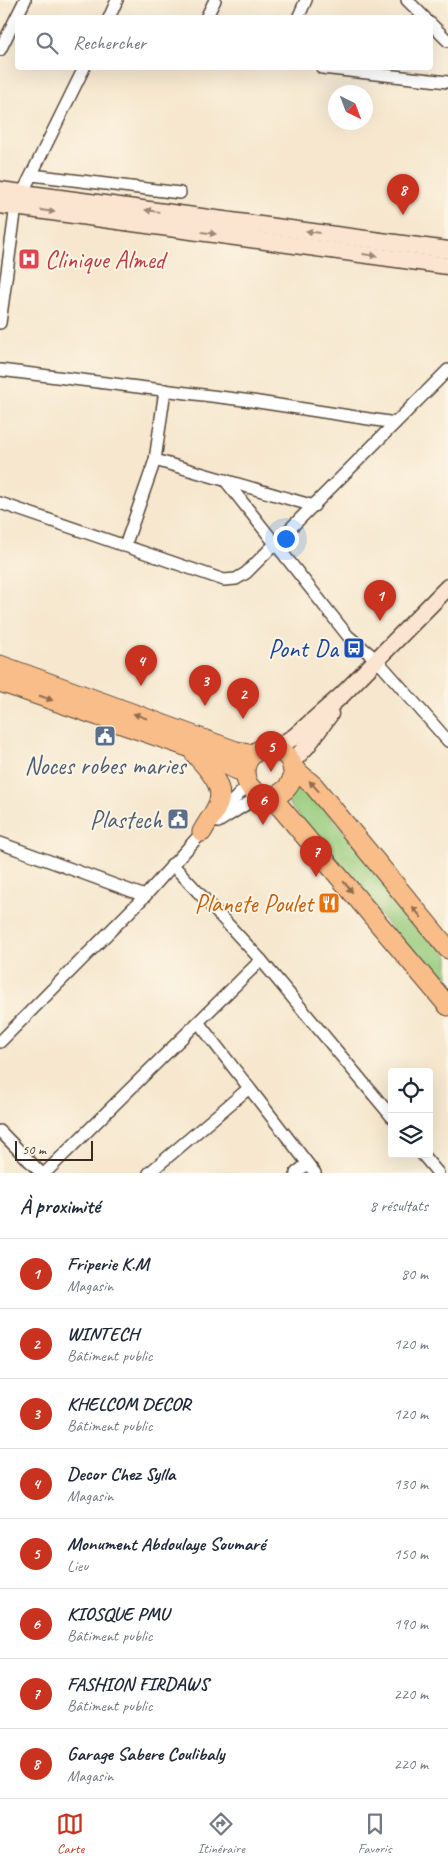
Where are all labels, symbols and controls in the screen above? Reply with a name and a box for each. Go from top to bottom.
search box [15,15,433,70]
icon: search [33,29,61,57]
text: Rechercher [73,31,146,55]
north arrow [328,85,373,130]
pin: 8 [387,174,419,215]
one-way arrow [144,206,160,214]
one-way arrow [41,207,57,215]
one-way arrow [305,228,321,236]
one-way arrow [202,229,218,237]
place label: Clinique Almed [45,244,168,276]
hospital icon: Clinique Almed [17,247,41,271]
one-way arrow [363,251,379,259]
your location [273,526,299,552]
pin: 1 [364,580,396,621]
place label: Pont Da [268,633,340,665]
bus stop icon: Pont Da [342,636,366,660]
pin: 4 [125,645,157,686]
pin: 3 [189,665,221,706]
pin: 2 [227,678,259,719]
one-way arrow [39,694,54,702]
one-way arrow [132,712,147,720]
public building icon: Noces robes maries [93,724,117,748]
pin: 5 [255,731,287,772]
place label: Noces robes maries [24,750,188,782]
one-way arrow [308,780,319,793]
pin: 6 [247,784,279,825]
place label: Plastech [90,804,164,836]
public building icon: Plastech [166,807,190,831]
pin: 7 [300,836,332,877]
one-way arrow [343,880,354,893]
place label: Planete Poulet [195,888,316,920]
restaurant icon: Planete Poulet [317,891,341,915]
one-way arrow [411,906,423,918]
map controls [388,1068,433,1158]
button: locate [388,1068,433,1113]
button: layers [388,1113,433,1158]
scale bar [15,1138,92,1161]
text: 50 m [22,1141,46,1158]
text: À proximité [20,1193,100,1219]
text: 8 résultats [369,1196,428,1216]
text: Friperie K.M [67,1252,149,1276]
text: 1 [32,1264,40,1284]
text: 80 m [401,1264,428,1284]
text: Magasin [67,1276,113,1296]
text: WINTECH [67,1322,139,1346]
text: 2 [32,1334,40,1354]
text: 120 m [394,1334,428,1354]
text: Bâtiment public [67,1346,152,1366]
text: KHELCOM DECOR [67,1392,190,1416]
text: 3 [32,1404,40,1424]
text: 120 m [394,1404,428,1424]
text: Bâtiment public [67,1416,152,1436]
text: Decor Chez Sylla [67,1462,175,1486]
text: 4 [32,1474,40,1494]
text: 130 m [394,1474,428,1494]
text: Magasin [67,1486,113,1506]
text: Monument Abdoulaye Soumaré [67,1532,265,1556]
text: 5 [33,1544,39,1564]
text: 150 m [394,1544,428,1564]
text: Lieu [67,1556,88,1576]
text: KIOSQUE PMU [67,1602,169,1626]
text: 6 [32,1614,40,1634]
text: 190 m [394,1614,428,1634]
text: Bâtiment public [67,1626,152,1646]
text: FASHION FIRDAWS [67,1672,208,1696]
text: 7 [32,1684,40,1704]
text: 220 m [394,1684,428,1704]
text: Bâtiment public [67,1696,152,1716]
text: Garage Sabere Coulibaly [67,1742,224,1766]
text: 8 [32,1754,40,1774]
text: 220 m [394,1754,428,1774]
text: Magasin [67,1766,113,1786]
tab: Carte [56,1810,84,1857]
tab: Itinéraire [197,1810,245,1857]
tab: Favoris [358,1810,391,1857]

